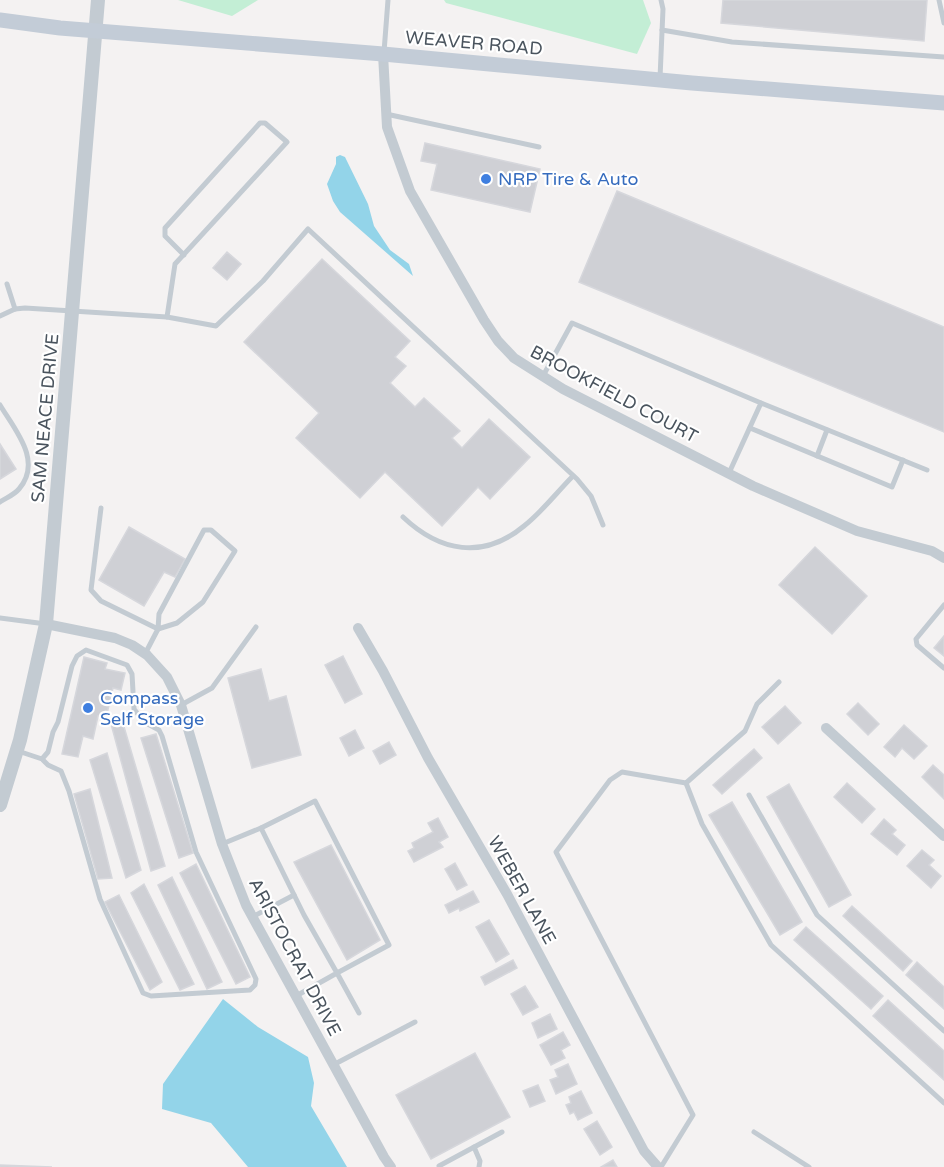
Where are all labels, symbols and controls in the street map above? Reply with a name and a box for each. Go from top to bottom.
street label: WEAVER ROAD [404,26,544,60]
place label: NRP Tire & Auto [498,168,639,190]
marker: NRP Tire & Auto [479,172,493,186]
street label: SAM NEACE DRIVE [27,332,63,504]
street label: BROOKFIELD COURT [526,340,702,448]
place label: Compass Self Storage [100,687,204,730]
marker: Compass Self Storage [81,701,95,715]
street label: WEBER LANE [483,832,561,948]
street label: ARISTOCRAT DRIVE [244,874,346,1040]

